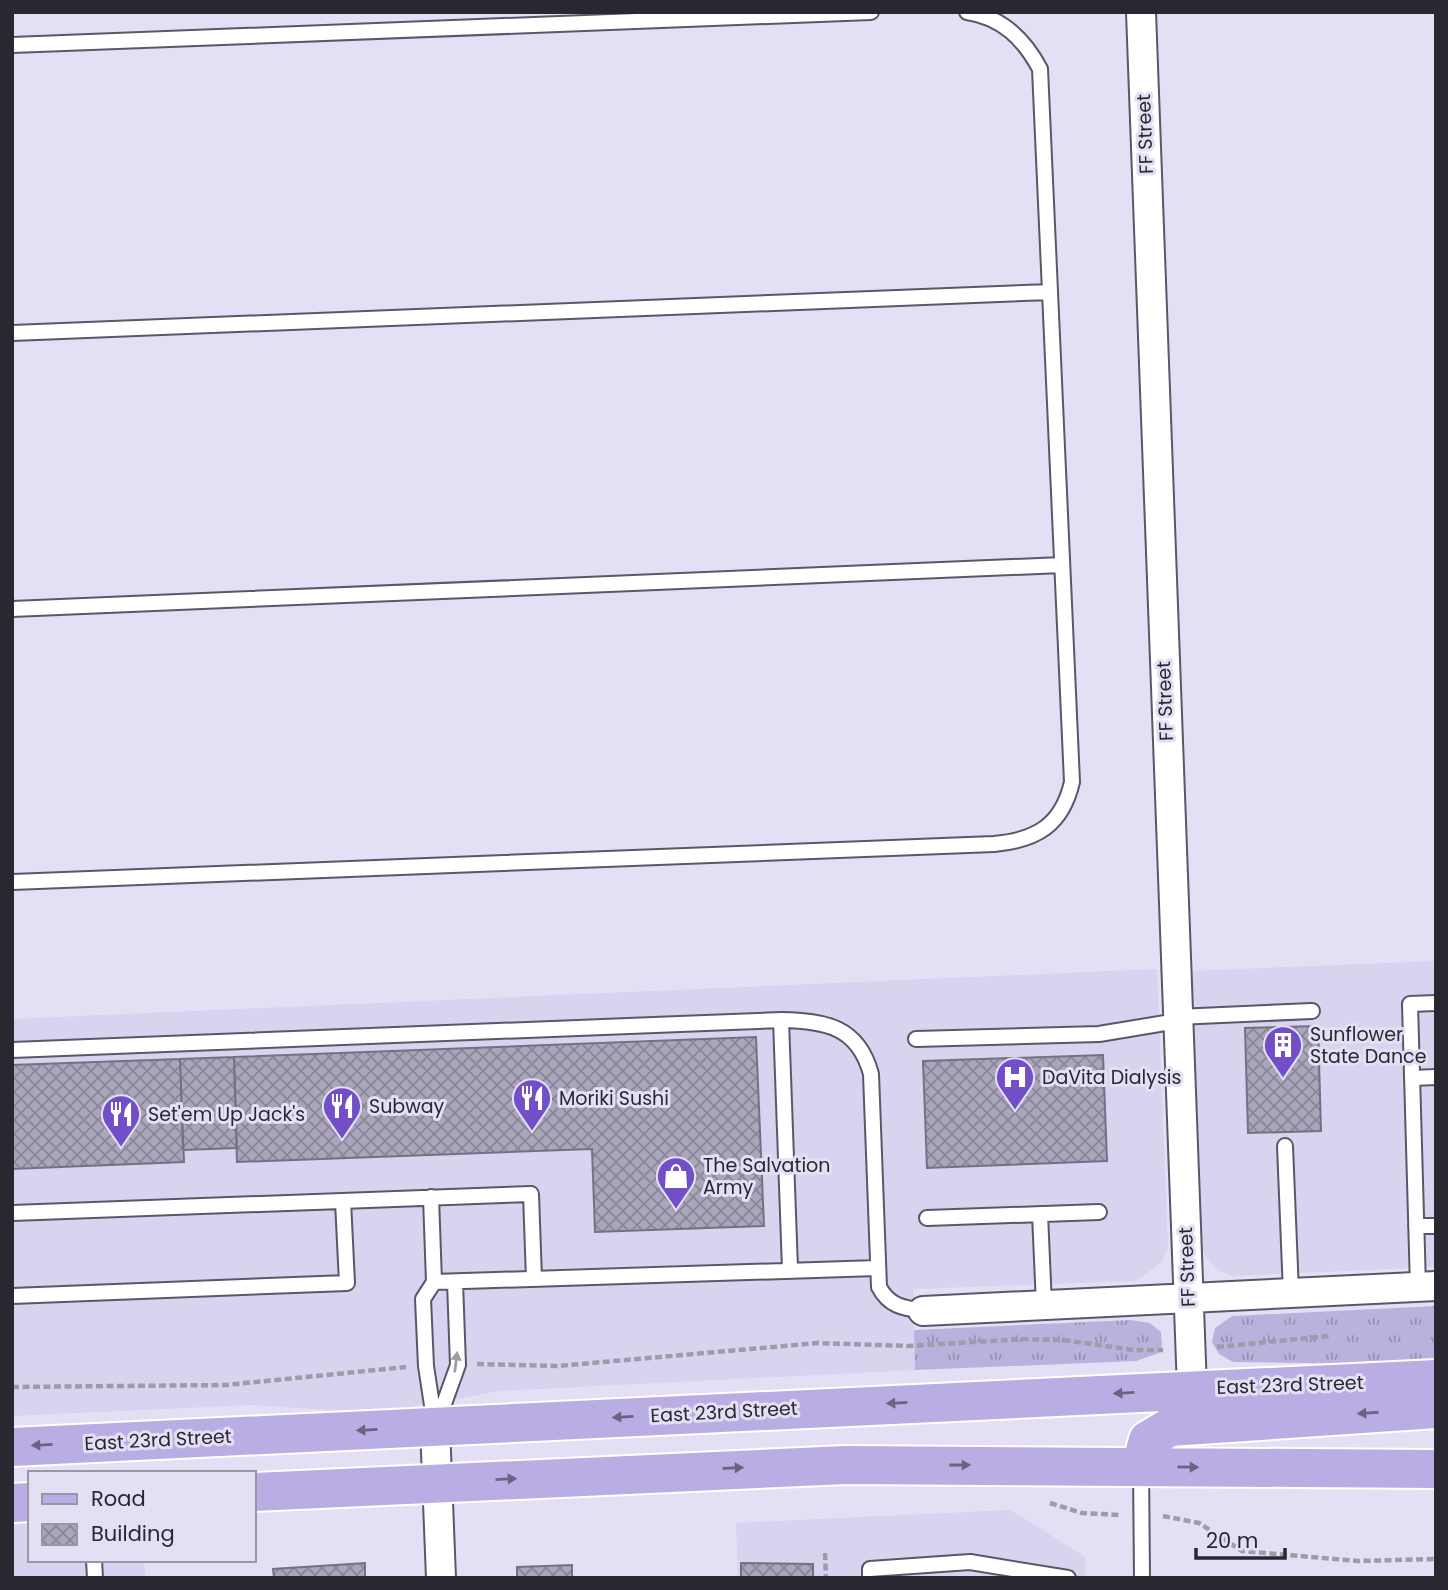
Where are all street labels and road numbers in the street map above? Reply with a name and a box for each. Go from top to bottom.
street label: FF Street [1130,94,1160,174]
street label: FF Street [1150,661,1180,741]
street label: FF Street [1172,1227,1202,1307]
street label: East 23rd Street [1216,1369,1364,1401]
street label: East 23rd Street [650,1395,798,1429]
street label: East 23rd Street [84,1423,232,1457]

